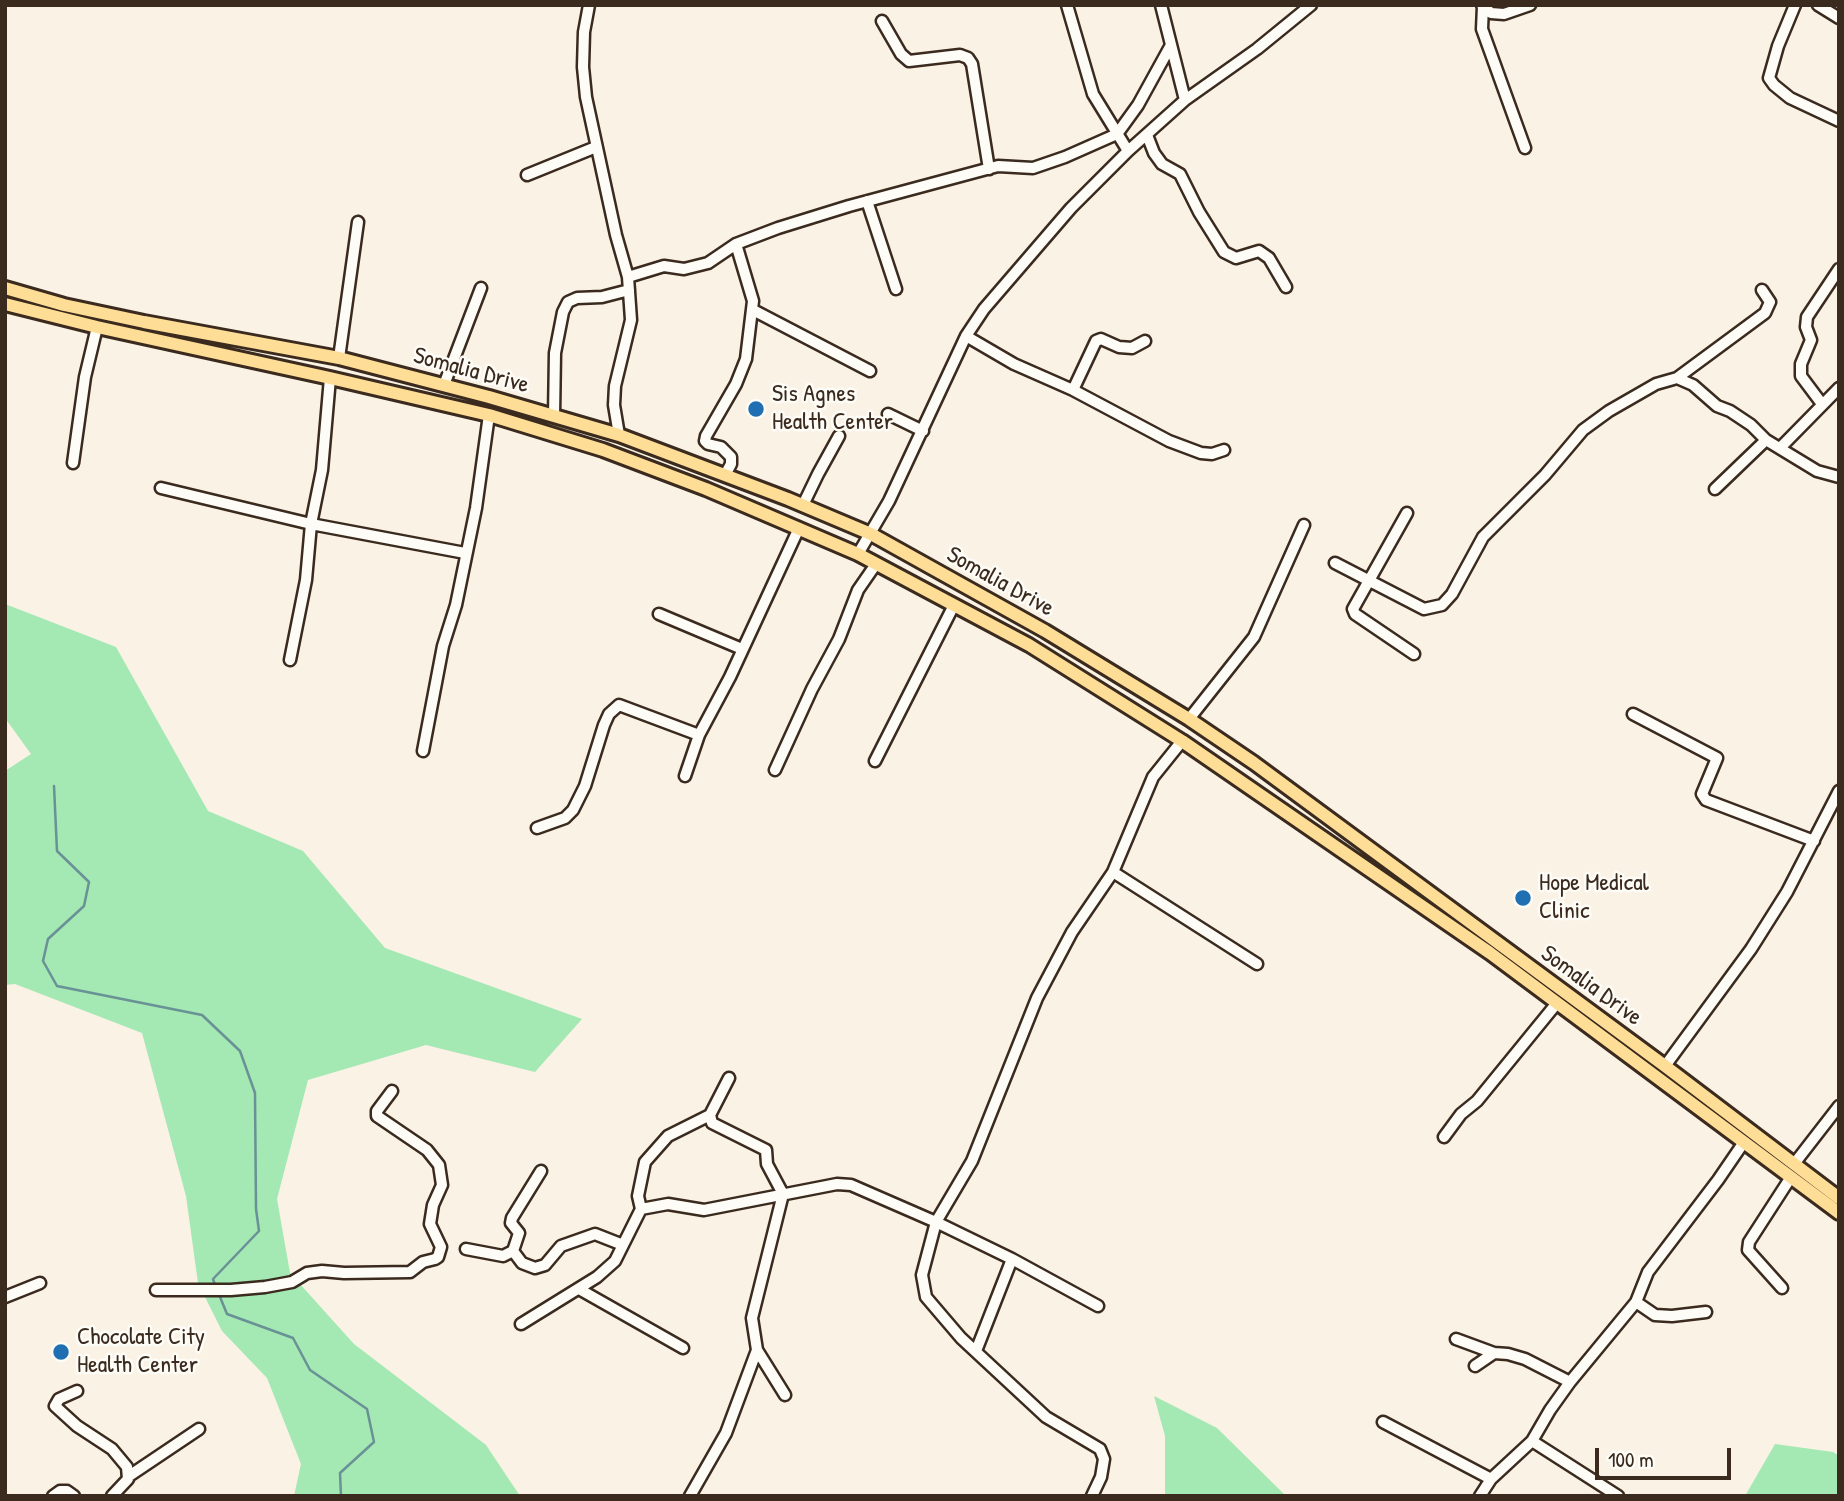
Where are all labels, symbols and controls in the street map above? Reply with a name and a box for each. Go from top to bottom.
street label: Somalia Drive [410,342,532,400]
place label: Sis Agnes Health Center [772,381,893,437]
marker: Sis Agnes Health Center [746,399,766,419]
street label: Somalia Drive [941,541,1059,623]
place label: Hope Medical Clinic [1539,870,1649,926]
marker: Hope Medical Clinic [1513,888,1533,908]
street label: Somalia Drive [1535,940,1647,1032]
place label: Chocolate City Health Center [77,1324,205,1380]
marker: Chocolate City Health Center [51,1342,71,1362]
scale bar [1599,1434,1736,1478]
text: 100 m [1608,1445,1654,1474]

